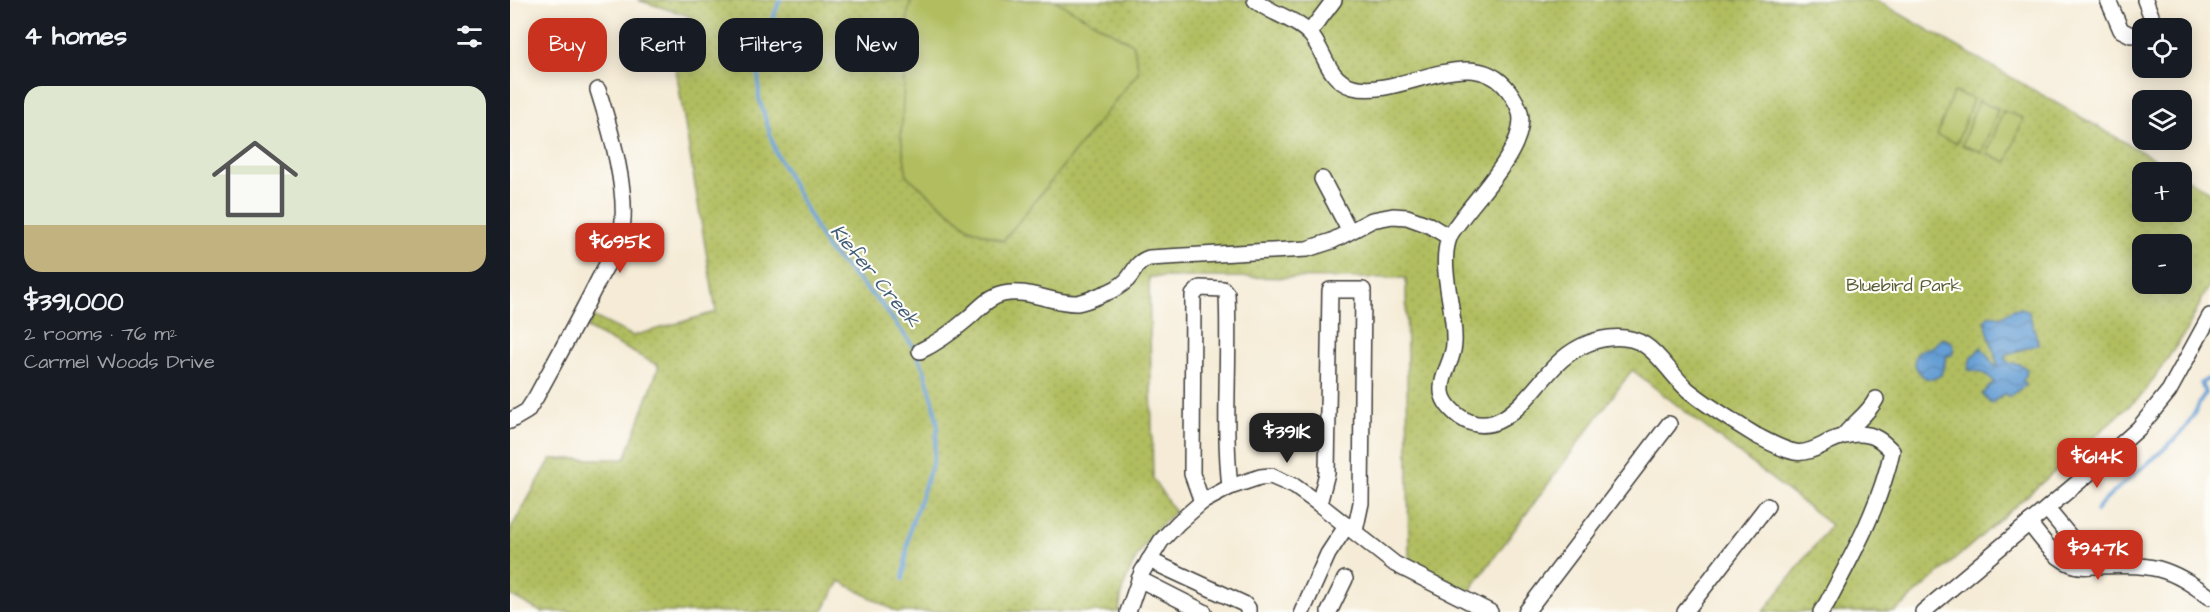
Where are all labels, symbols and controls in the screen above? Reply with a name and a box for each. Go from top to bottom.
text: 4 homes [24,18,127,54]
chip: Buy [528,18,607,72]
chip: Rent [619,18,706,72]
chip: Filters [718,18,823,72]
chip: New [835,18,919,72]
map controls [2132,18,2192,294]
button: locate [2132,18,2192,78]
icon: filters [453,20,486,53]
button: layers [2132,90,2192,150]
icon: home [201,125,309,233]
button: + [2132,162,2192,222]
water label: Kiefer Creek [824,218,927,334]
pin: $695K [578,223,662,274]
text: $695K [589,228,651,256]
button: − [2132,234,2192,294]
park label: Bluebird Park [1846,273,1962,298]
text: $391,000 [24,284,124,320]
text: 2 rooms · 76 m² [24,320,177,348]
text: Carmel Woods Drive [24,348,215,376]
pin: $391K [1245,413,1329,464]
text: $391K [1263,418,1311,446]
pin: $614K [2055,438,2139,489]
text: $614K [2071,443,2123,471]
pin: $947K [2056,530,2140,581]
text: $947K [2068,535,2128,563]

